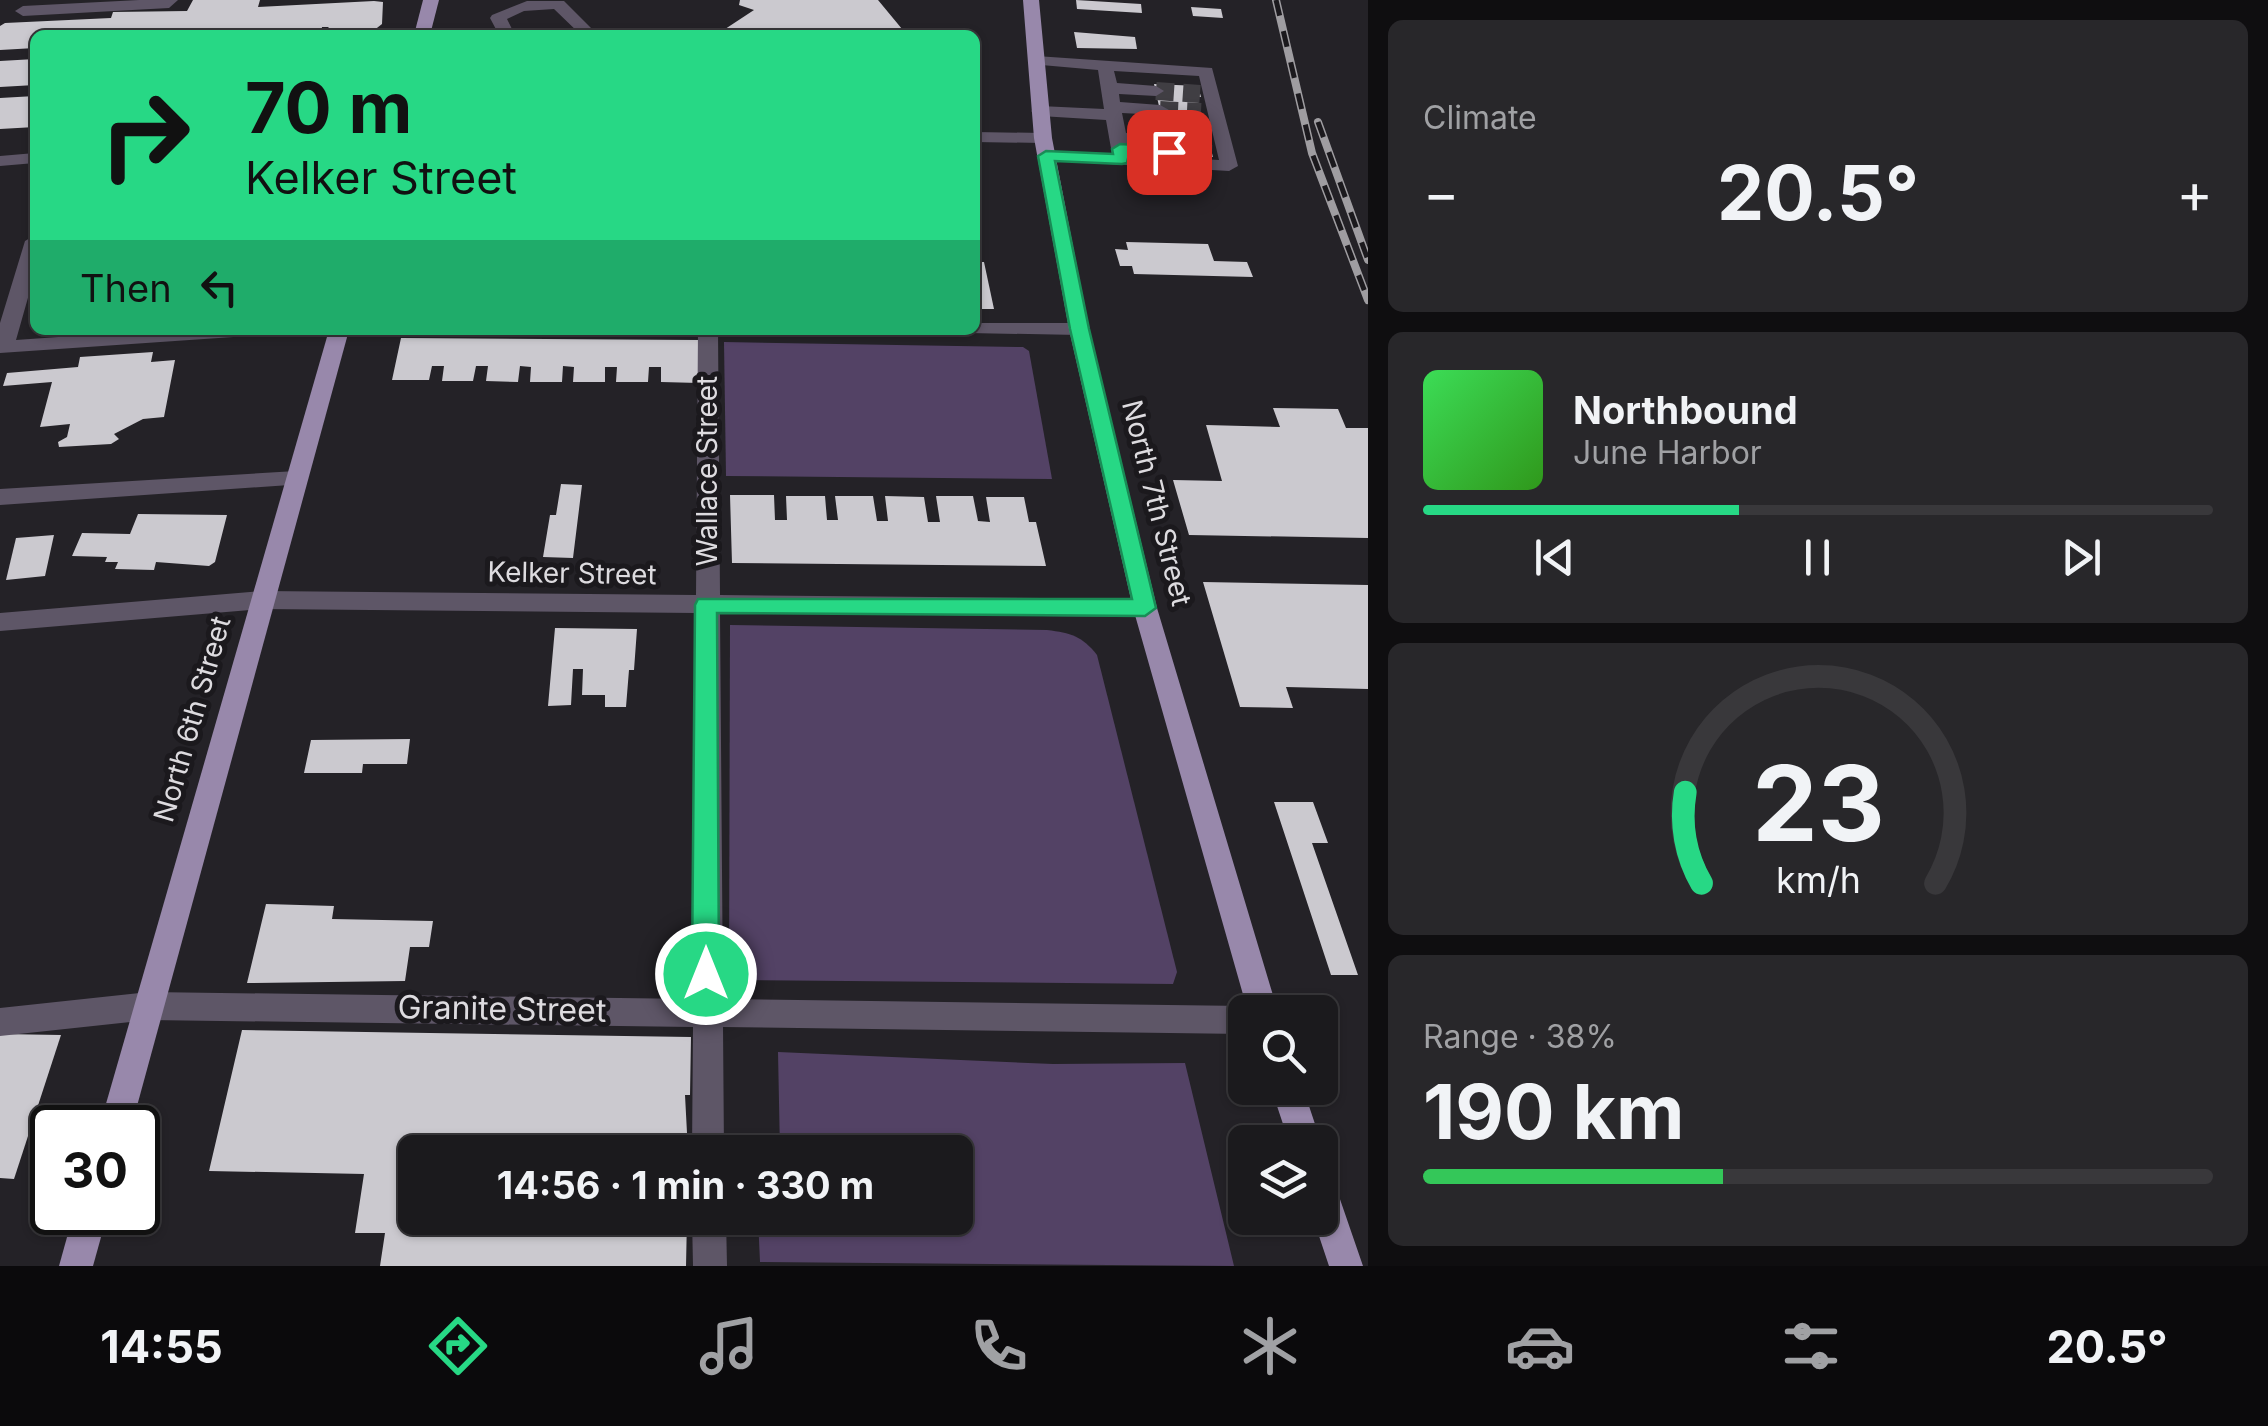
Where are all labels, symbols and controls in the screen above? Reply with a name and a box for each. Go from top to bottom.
text: 70 m [245,65,412,150]
icon: right [80,70,210,200]
text: Climate [1423,98,1537,137]
pin [1127,110,1212,195]
icon: arrive [1142,125,1197,180]
text: 20.5° [1717,147,1919,238]
text: Kelker Street [245,150,517,205]
text: − [1423,160,1459,226]
text: + [2177,160,2213,226]
icon: left [192,260,247,315]
text: Then [80,265,172,311]
street label: Wallace Street [690,376,724,566]
text: Northbound [1573,387,1798,433]
street label: North 7th Street [1115,397,1199,609]
text: June Harbor [1573,433,1762,472]
icon: previous [1527,530,1582,585]
icon: pause [1790,530,1845,585]
icon: next [2054,530,2109,585]
street label: Kelker Street [487,555,657,591]
street label: North 6th Street [146,612,238,826]
text: 23 [1752,740,1884,866]
text: km/h [1776,858,1860,902]
position arrow [654,922,758,1026]
street label: Granite Street [397,987,607,1030]
map controls [1228,995,1338,1235]
button: search [1228,995,1338,1105]
text: Range · 38% [1423,1017,1617,1056]
text: 190 km [1423,1066,1684,1157]
speed limit sign: 30 [30,1105,160,1235]
button: layers [1228,1125,1338,1235]
text: 14:56 · 1 min · 330 m [497,1162,874,1208]
icon: directions [423,1311,493,1381]
icon: music [694,1311,764,1381]
icon: phone [964,1311,1034,1381]
icon: climate [1235,1311,1305,1381]
icon: car [1505,1311,1575,1381]
icon: filters [1776,1311,1846,1381]
text: 14:55 [100,1319,223,1374]
text: 20.5° [2046,1319,2168,1374]

